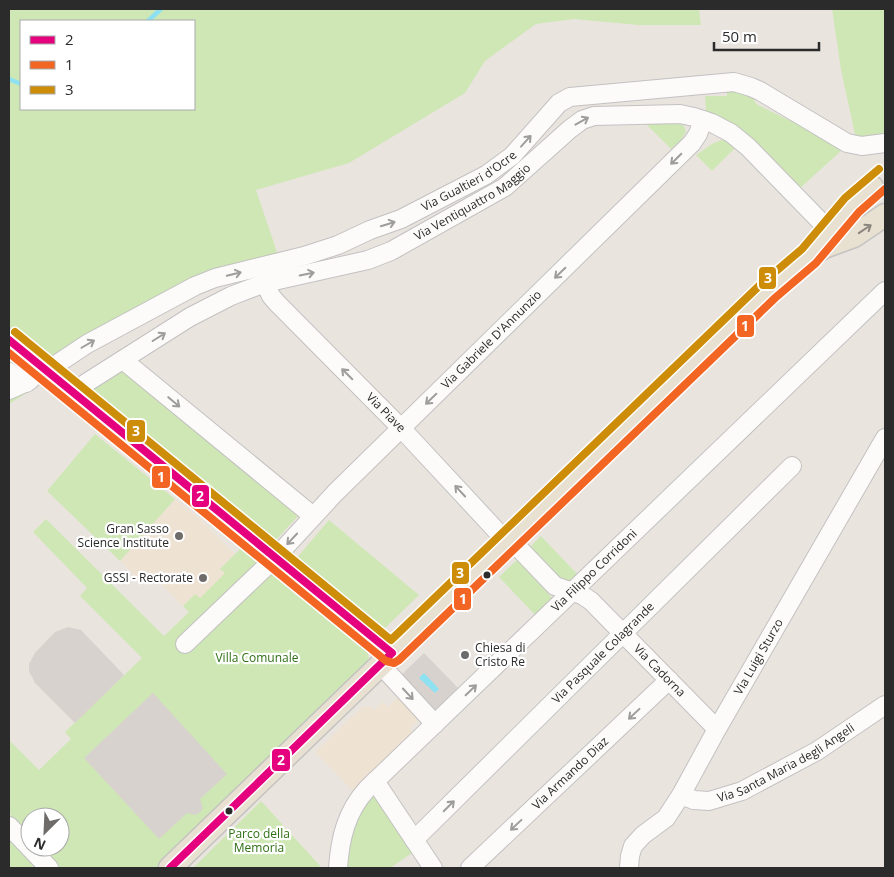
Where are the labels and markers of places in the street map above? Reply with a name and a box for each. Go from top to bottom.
place label: Gran Sasso Science Institute [78,520,169,551]
marker: Gran Sasso Science Institute [173,530,185,542]
place label: GSSI - Rectorate [104,569,193,586]
unlabelled marker [482,570,492,580]
marker: GSSI - Rectorate [197,572,209,584]
place label: Chiesa di Cristo Re [475,639,526,670]
marker: Chiesa di Cristo Re [459,649,471,661]
unlabelled marker [224,806,234,816]

